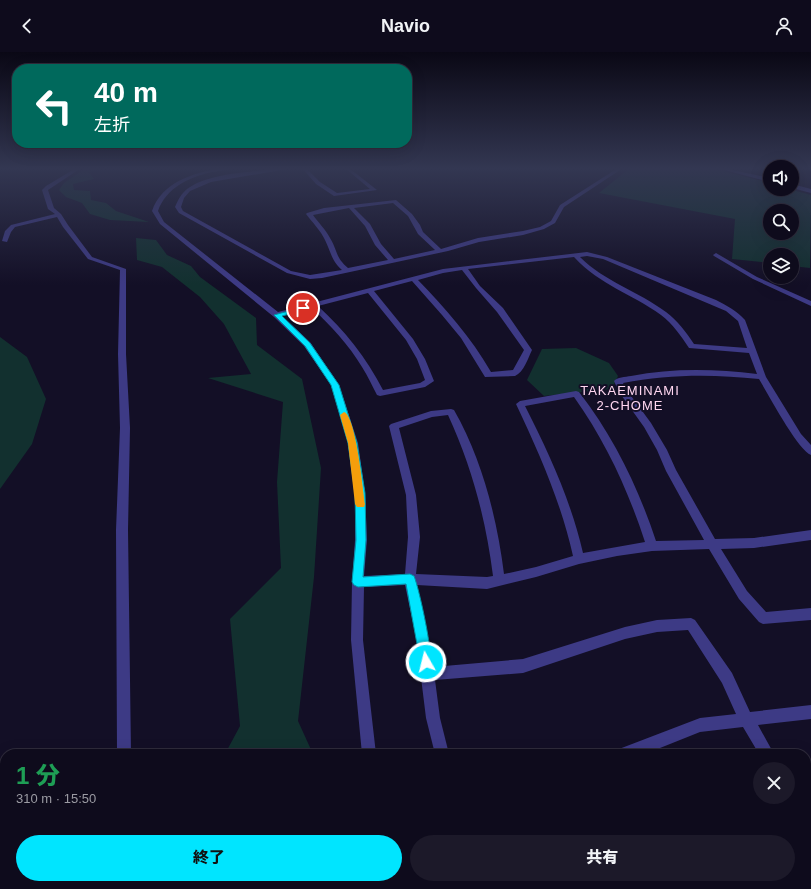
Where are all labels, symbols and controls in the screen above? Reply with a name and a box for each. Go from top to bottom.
icon: back [16,15,38,37]
icon: person [773,15,795,37]
text: Navio [381,16,430,36]
text: 40 m [94,77,158,108]
icon: left [28,80,80,132]
text: 左折 [94,115,130,135]
map controls [763,160,799,284]
button: sound [763,160,799,196]
button: search [763,204,799,240]
button: layers [763,248,799,284]
pin [286,291,320,325]
icon: arrive [292,297,314,319]
district label: TAKAEMINAMI 2-CHOME [580,383,680,413]
position arrow [405,641,447,683]
text: 1 分 [16,762,60,789]
button: close [753,762,795,804]
text: 310 m · 15:50 [16,791,96,806]
button: 終了 [16,835,402,881]
button: 共有 [410,835,795,881]

